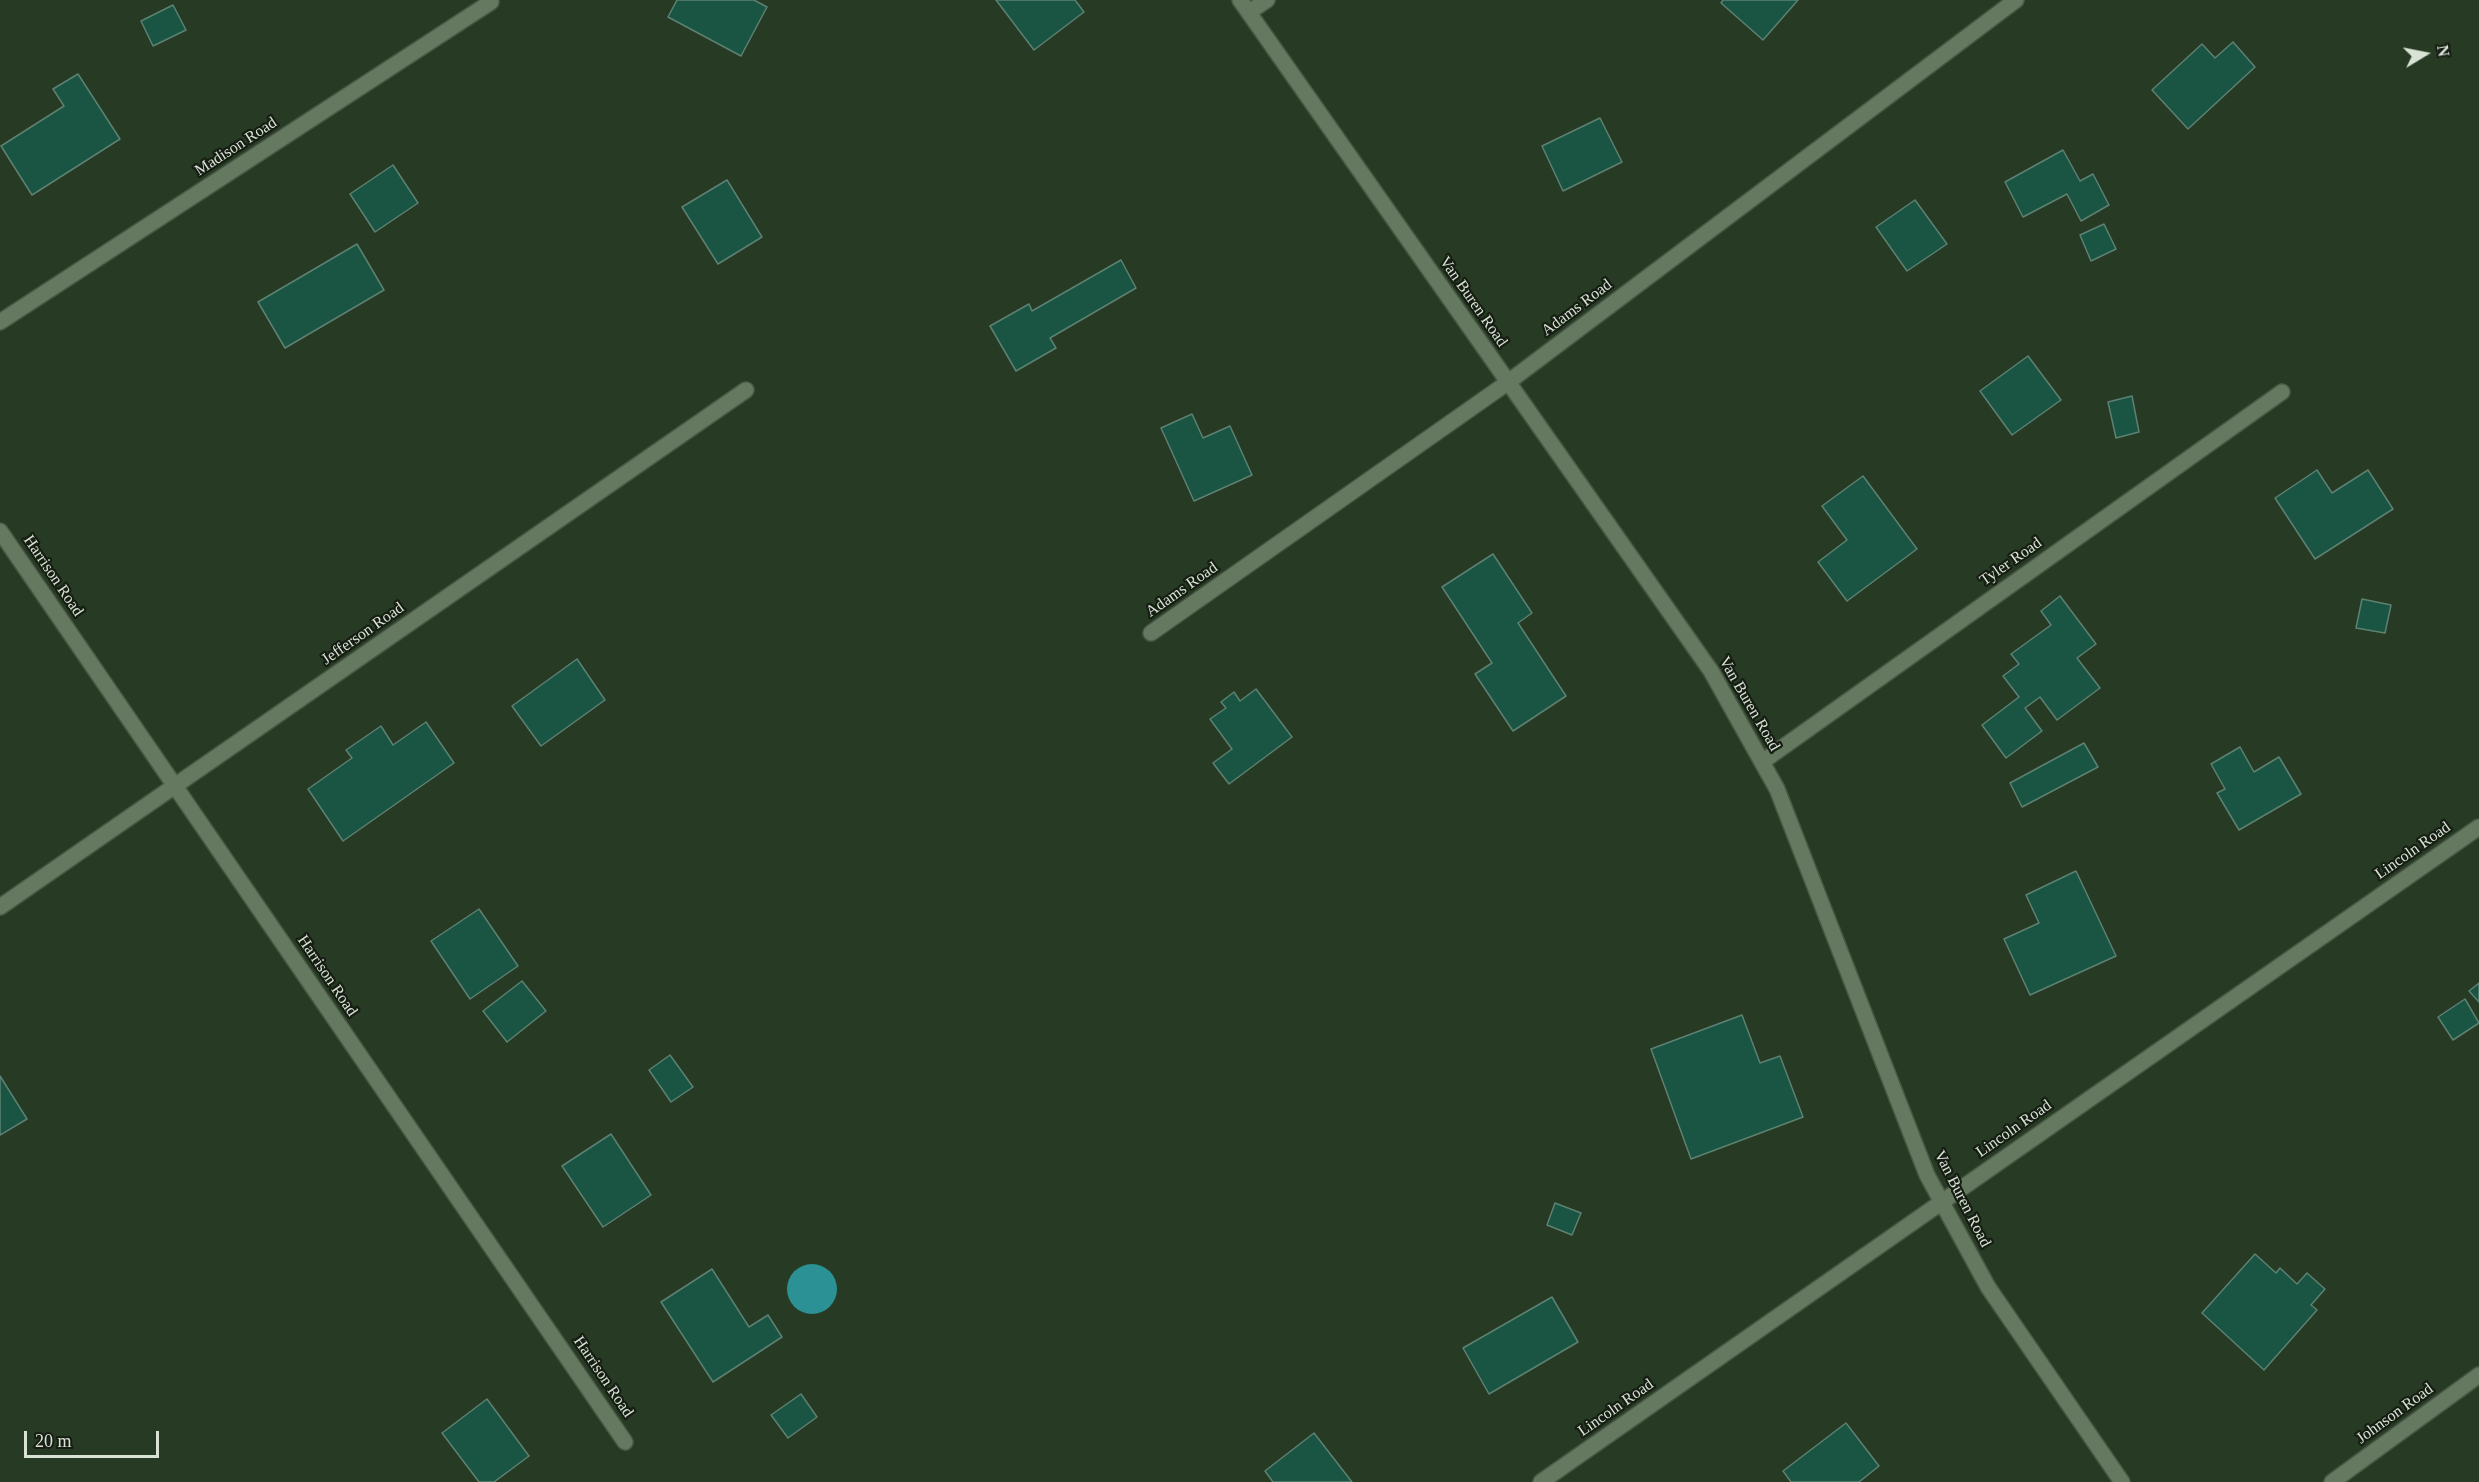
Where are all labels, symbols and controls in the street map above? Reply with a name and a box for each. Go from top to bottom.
north arrow [2395,24,2455,84]
text: N [2434,44,2453,58]
street label: Madison Road [191,113,281,181]
street label: Van Buren Road [1435,253,1511,351]
street label: Adams Road [1538,275,1616,341]
street label: Harrison Road [19,532,87,620]
street label: Tyler Road [1976,534,2046,590]
street label: Adams Road [1142,558,1222,622]
street label: Jefferson Road [318,599,408,669]
street label: Van Buren Road [1714,653,1784,755]
street label: Lincoln Road [2372,818,2454,884]
street label: Harrison Road [293,932,361,1020]
street label: Lincoln Road [1973,1096,2055,1162]
street label: Van Buren Road [1929,1148,1995,1250]
street label: Harrison Road [569,1333,637,1421]
street label: Lincoln Road [1575,1375,1657,1441]
street label: Johnson Road [2353,1380,2437,1448]
scale bar [27,1419,162,1457]
text: 20 m [35,1431,72,1451]

